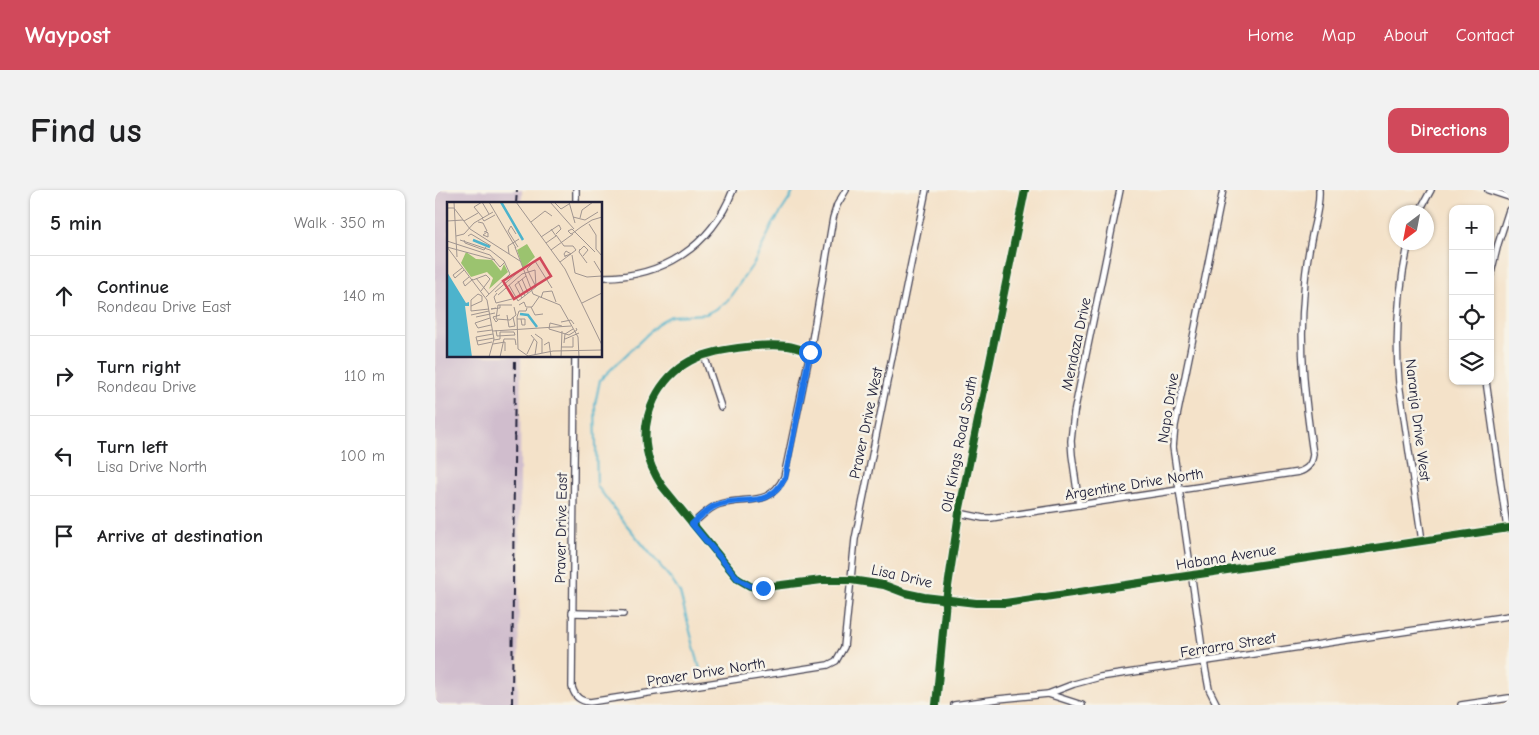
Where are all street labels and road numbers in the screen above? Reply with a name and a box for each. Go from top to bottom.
street label: Mendoza Drive [1057,295,1095,392]
street label: Naranja Drive West [1402,358,1435,483]
street label: Praver Drive West [845,365,887,480]
street label: Napo Drive [1154,371,1183,444]
street label: Old Kings Road South [937,374,981,514]
street label: Argentine Drive North [1064,464,1204,504]
street label: Praver Drive East [551,472,571,584]
street label: Habana Avenue [1175,540,1278,574]
street label: Lisa Drive [870,560,935,592]
street label: Ferrarra Street [1179,628,1278,661]
street label: Praver Drive North [646,654,766,690]

